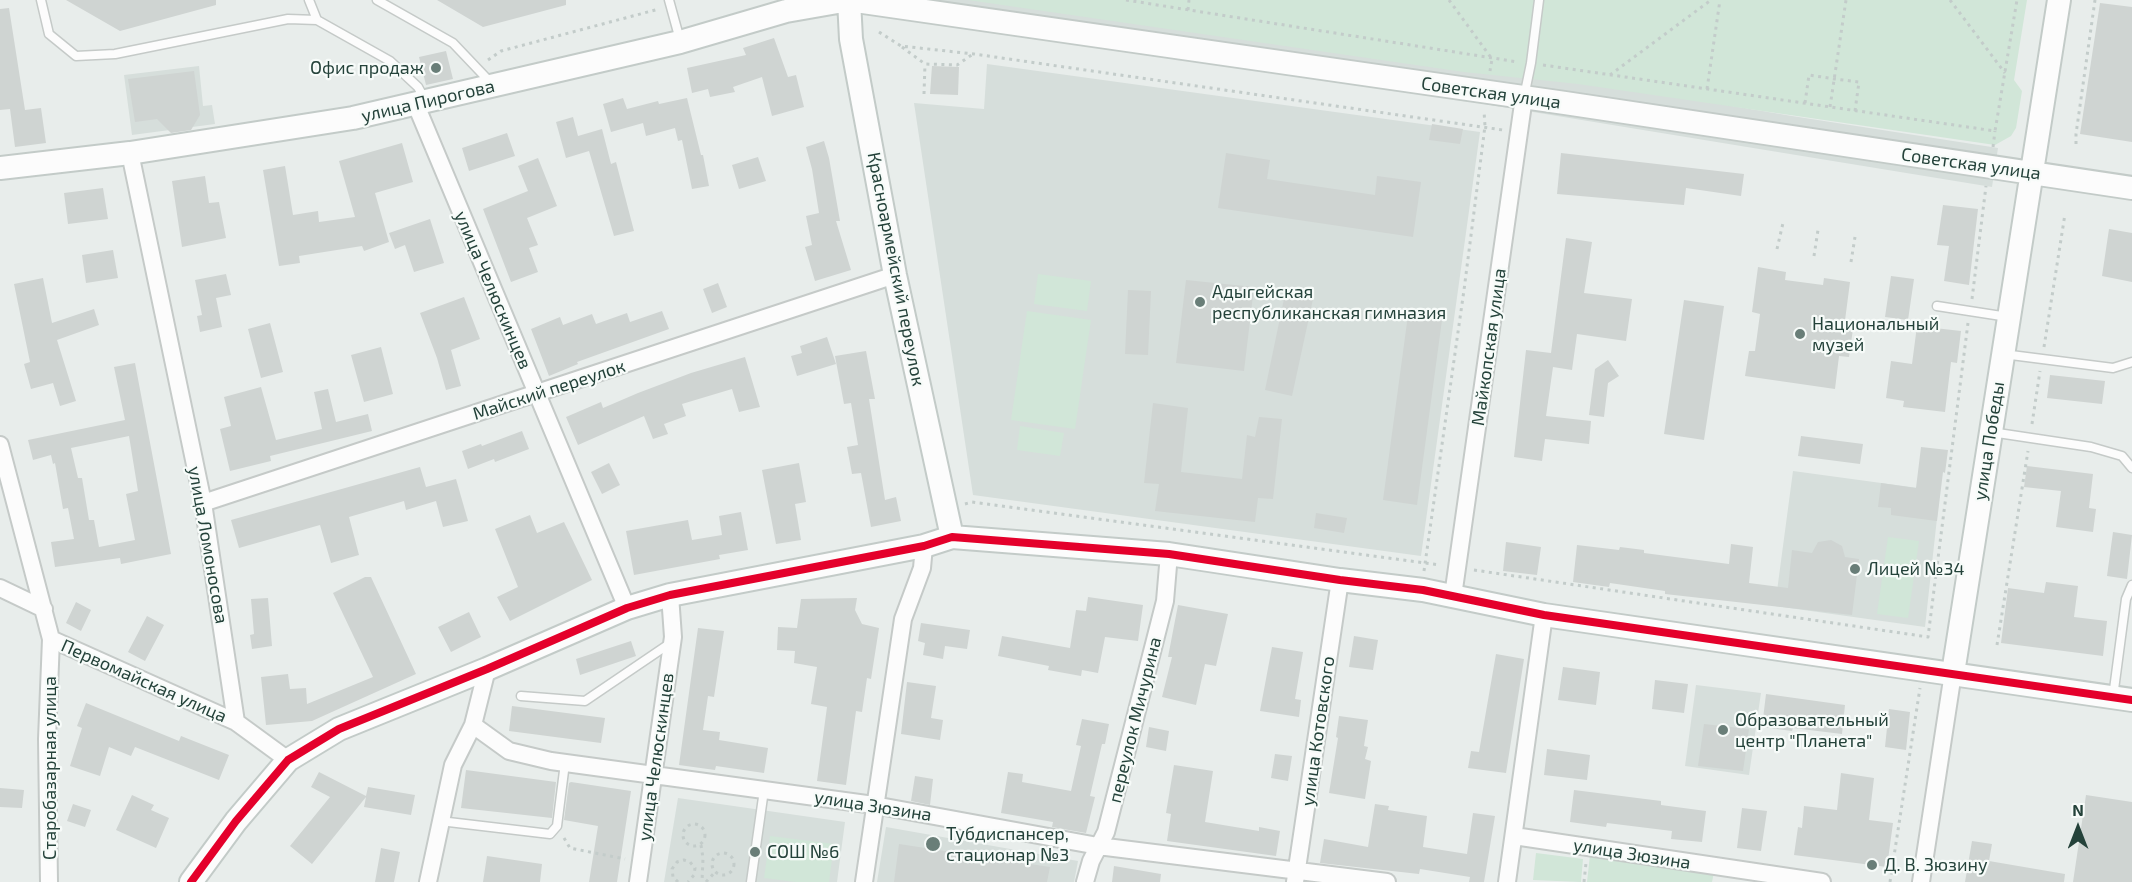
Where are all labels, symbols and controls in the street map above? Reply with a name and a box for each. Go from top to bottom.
place label: Офис продаж [310,57,424,79]
marker: Офис продаж [429,61,443,75]
street label: Советская улица [1420,73,1562,113]
street label: улица Пирогова [359,75,497,127]
street label: Советская улица [1900,144,2042,184]
street label: Красноармейский переулок [863,150,929,388]
street label: улица Челюскинцев [450,208,536,372]
street label: Майкопская улица [1467,267,1511,427]
place label: Адыгейская республиканская гимназия [1212,281,1446,324]
marker: Адыгейская республиканская гимназия [1193,295,1207,309]
place label: Национальный музей [1812,313,1939,356]
marker: Национальный музей [1793,327,1807,341]
street label: Майский переулок [470,355,628,425]
street label: улица Победы [1969,380,2009,502]
street label: улица Ломоносова [184,465,232,625]
place label: Лицей №34 [1867,558,1965,580]
marker: Лицей №34 [1848,562,1862,576]
street label: Первомайская улица [58,635,230,727]
street label: переулок Мичурина [1104,635,1166,805]
street label: улица Котовского [1297,655,1339,807]
street label: улица Челюскинцев [634,672,678,842]
street label: Старобазарная улица [39,676,61,860]
place label: Образовательный центр "Планета" [1735,709,1889,752]
marker: Образовательный центр "Планета" [1716,723,1730,737]
street label: улица Зюзина [813,786,933,826]
north arrow [2048,798,2108,858]
text: N [2072,800,2084,819]
place label: Тубдиспансер, стационар №3 [946,823,1069,866]
street label: улица Зюзина [1572,834,1692,874]
marker: Тубдиспансер, стационар №3 [924,835,942,853]
place label: СОШ №6 [767,841,839,863]
marker: СОШ №6 [748,845,762,859]
place label: Д. В. Зюзину [1884,854,1988,876]
marker: Д. В. Зюзину [1865,858,1879,872]

